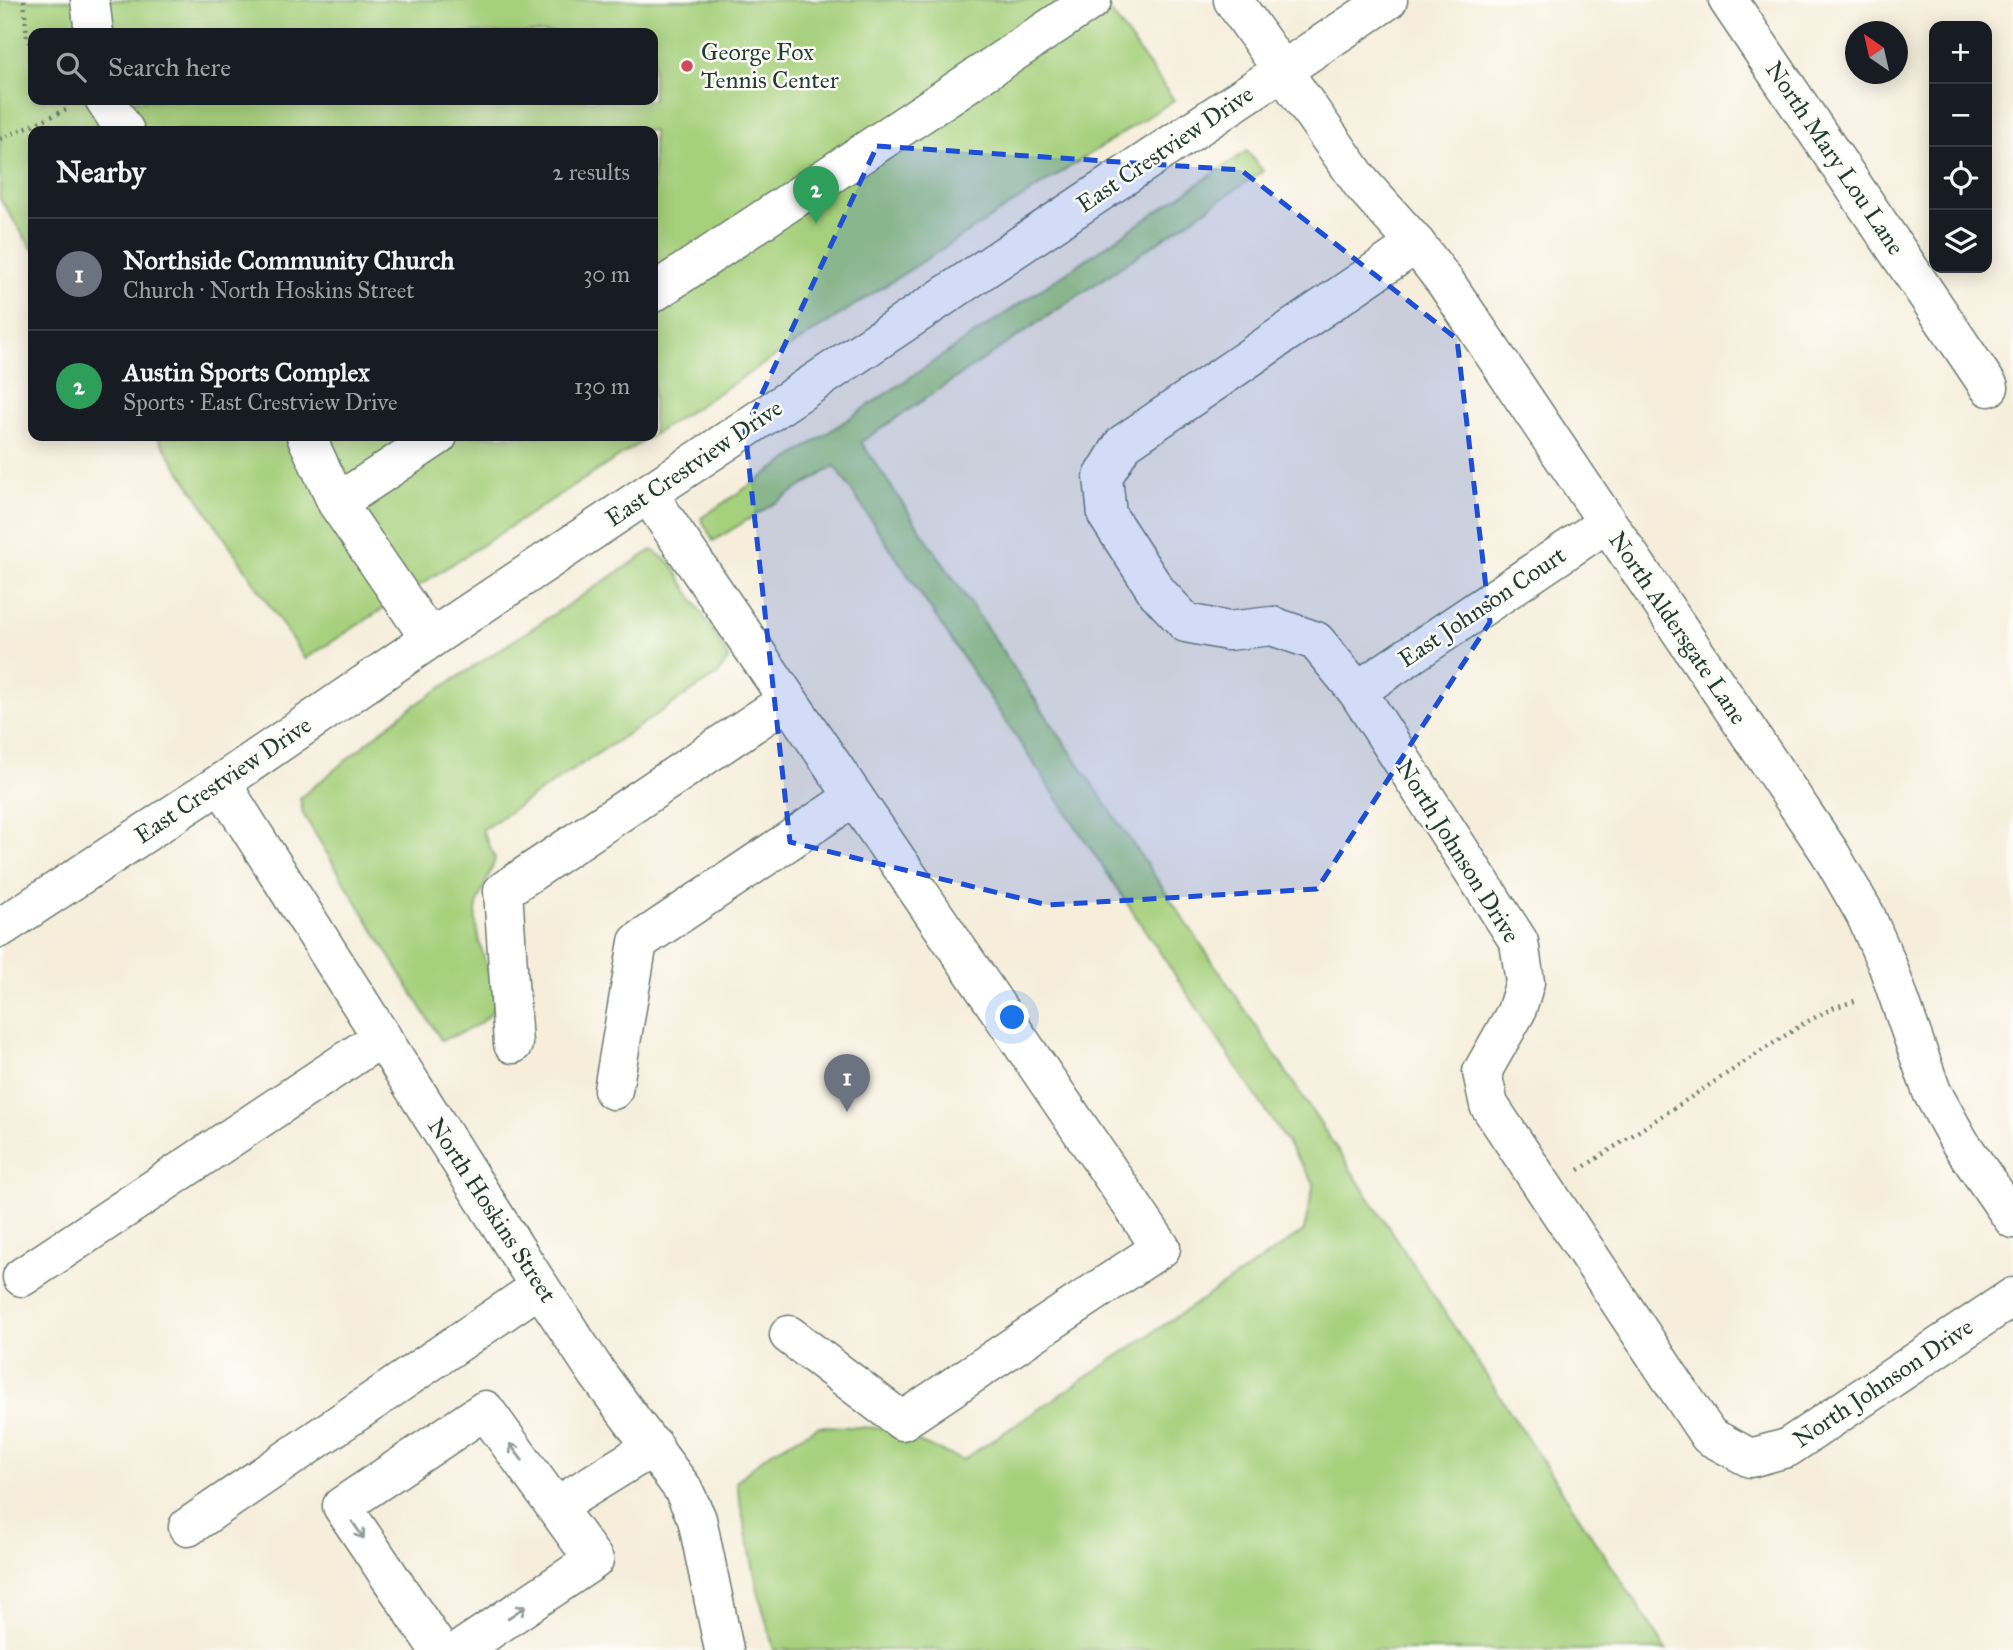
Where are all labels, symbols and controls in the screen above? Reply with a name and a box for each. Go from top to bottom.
north arrow [1845,21,1908,84]
map controls [1929,21,1992,273]
button: + [1929,21,1992,84]
search box [28,28,658,105]
place label: George Fox Tennis Center [701,37,839,95]
icon: search [52,48,90,86]
text: Search here [108,51,231,83]
street label: North Mary Lou Lane [1759,55,1911,261]
marker: George Fox Tennis Center [679,58,695,74]
street label: East Crestview Drive [1071,79,1259,219]
button: − [1929,84,1992,147]
button: locate [1929,147,1992,210]
text: Nearby [56,154,146,190]
text: 2 results [552,158,630,186]
pin: 2 [793,166,839,224]
button: layers [1929,210,1992,273]
text: Northside Community Church [123,244,455,276]
text: 1 [74,260,84,288]
text: 30 m [583,260,630,288]
text: Church · North Hoskins Street [123,276,414,304]
text: Austin Sports Complex [123,356,370,388]
text: 2 [73,372,85,400]
text: 130 m [574,372,630,400]
text: Sports · East Crestview Drive [123,388,398,416]
street label: East Crestview Drive [600,393,788,533]
street label: North Aldersgate Lane [1602,526,1754,730]
street label: East Johnson Court [1393,540,1572,674]
street label: East Crestview Drive [129,710,317,850]
street label: North Johnson Drive [1390,754,1526,948]
your location [995,1000,1029,1034]
pin: 1 [824,1054,870,1112]
street label: North Hoskins Street [421,1112,563,1308]
street label: North Johnson Drive [1787,1312,1979,1454]
one-way arrow [508,1443,523,1461]
one-way arrow [351,1520,365,1539]
one-way arrow [506,1605,526,1619]

